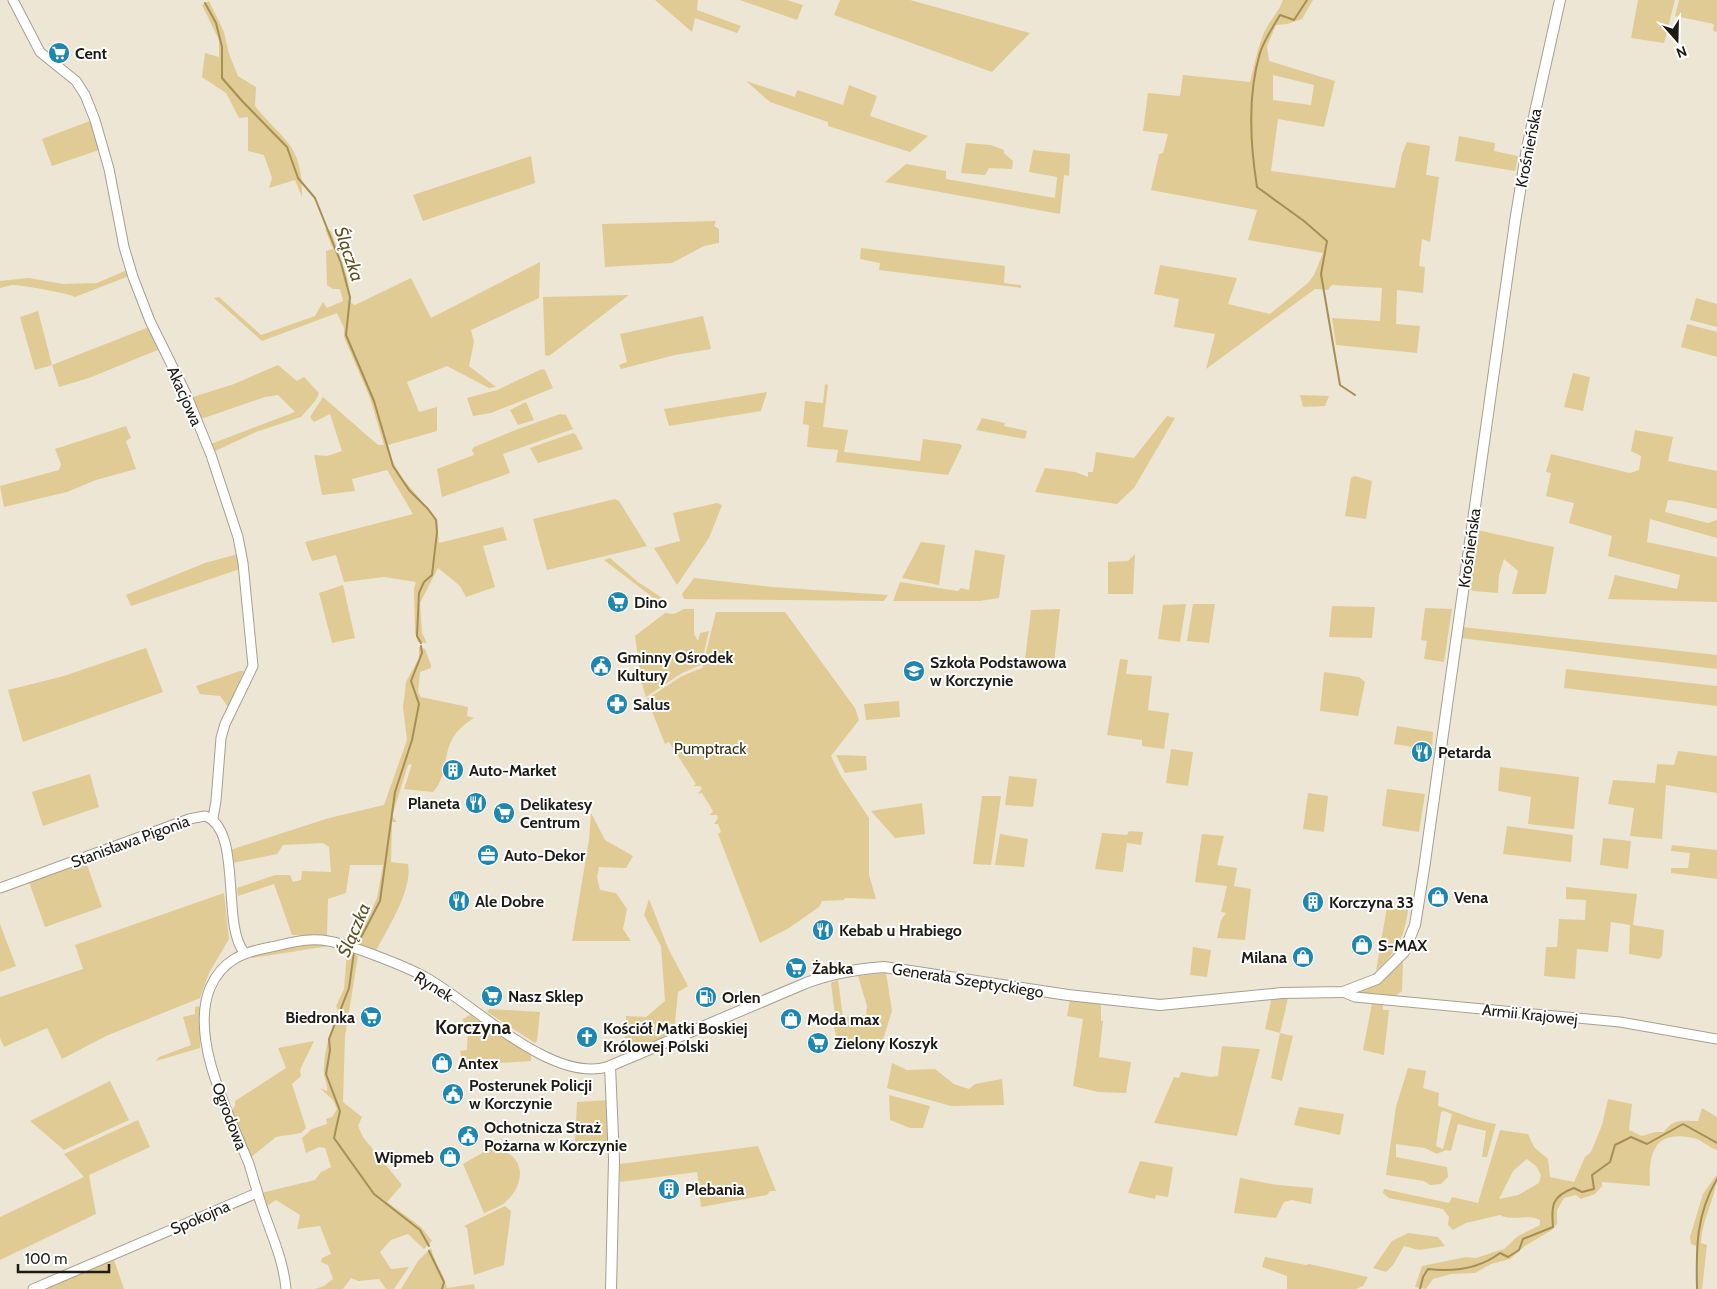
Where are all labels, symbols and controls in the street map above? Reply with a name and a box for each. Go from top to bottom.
north arrow [1652,15,1702,65]
supermarket icon: Cent [47,41,71,65]
text: N [1674,42,1689,62]
place label: Cent [75,44,108,63]
street label: Krośnieńska [1512,107,1546,189]
water label: Ślączka [329,224,369,284]
street label: Akacjowa [163,363,206,429]
street label: Krośnieńska [1455,507,1485,589]
supermarket icon: Dino [606,590,630,614]
place label: Dino [634,593,667,612]
place label: Gminny Ośrodek Kultury [617,648,733,685]
place label: Szkoła Podstawowa w Korczynie [930,653,1067,690]
public building icon: Gminny Ośrodek Kultury [589,654,613,678]
school or university icon: Szkoła Podstawowa w Korczynie [902,659,926,683]
pharmacy icon: Salus [605,692,629,716]
place label: Salus [633,695,670,714]
park label: Pumptrack [674,739,747,758]
restaurant icon: Petarda [1410,740,1434,764]
place label: Petarda [1438,743,1491,762]
building icon: Auto-Market [441,758,465,782]
place label: Auto-Market [469,761,557,780]
restaurant icon: Planeta [464,791,488,815]
place label: Planeta [408,794,460,813]
place label: Delikatesy Centrum [520,795,593,832]
supermarket icon: Delikatesy Centrum [492,801,516,825]
street label: Stanisława Pigonia [68,811,192,872]
office icon: Auto-Dekor [476,843,500,867]
place label: Auto-Dekor [504,846,586,865]
shop icon: Vena [1426,885,1450,909]
place label: Vena [1454,888,1488,907]
restaurant icon: Ale Dobre [447,889,471,913]
building icon: Korczyna 33 [1301,890,1325,914]
place label: Ale Dobre [475,892,544,911]
place label: Korczyna 33 [1329,893,1414,912]
water label: Ślączka [333,900,375,960]
restaurant icon: Kebab u Hrabiego [811,918,835,942]
place label: Kebab u Hrabiego [839,921,962,940]
shop icon: S-MAX [1350,933,1374,957]
place label: S-MAX [1378,936,1428,955]
shop icon: Milana [1291,945,1315,969]
place label: Milana [1241,948,1287,967]
supermarket icon: Żabka [784,956,808,980]
place label: Żabka [812,959,854,978]
street label: Generała Szeptyckiego [891,959,1045,1002]
street label: Rynek [411,967,457,1006]
supermarket icon: Nasz Sklep [480,984,504,1008]
fuel station icon: Orlen [694,985,718,1009]
place label: Nasz Sklep [508,987,584,1006]
place label: Orlen [722,988,761,1007]
street label: Armii Krajowej [1481,1000,1579,1029]
supermarket icon: Biedronka [359,1005,383,1029]
shop icon: Moda max [779,1007,803,1031]
place label: Biedronka [285,1008,355,1027]
place label: Moda max [807,1010,880,1029]
district label: Korczyna [435,1016,512,1039]
place label: Kościół Matki Boskiej Królowej Polski [603,1019,748,1056]
church icon: Kościół Matki Boskiej Królowej Polski [575,1025,599,1049]
supermarket icon: Zielony Koszyk [806,1031,830,1055]
place label: Zielony Koszyk [834,1034,938,1053]
shop icon: Antex [430,1051,454,1075]
place label: Antex [458,1054,498,1073]
place label: Posterunek Policji w Korczynie [469,1076,592,1113]
street label: Ogrodowa [208,1080,251,1153]
public building icon: Posterunek Policji w Korczynie [441,1082,465,1106]
place label: Ochotnicza Straż Pożarna w Korczynie [484,1118,627,1155]
public building icon: Ochotnicza Straż Pożarna w Korczynie [456,1124,480,1148]
shop icon: Wipmeb [438,1145,462,1169]
place label: Wipmeb [374,1148,434,1167]
building icon: Plebania [657,1177,681,1201]
place label: Plebania [685,1180,745,1199]
street label: Spokojna [168,1196,233,1238]
scale bar [18,1242,109,1274]
text: 100 m [25,1250,67,1268]

